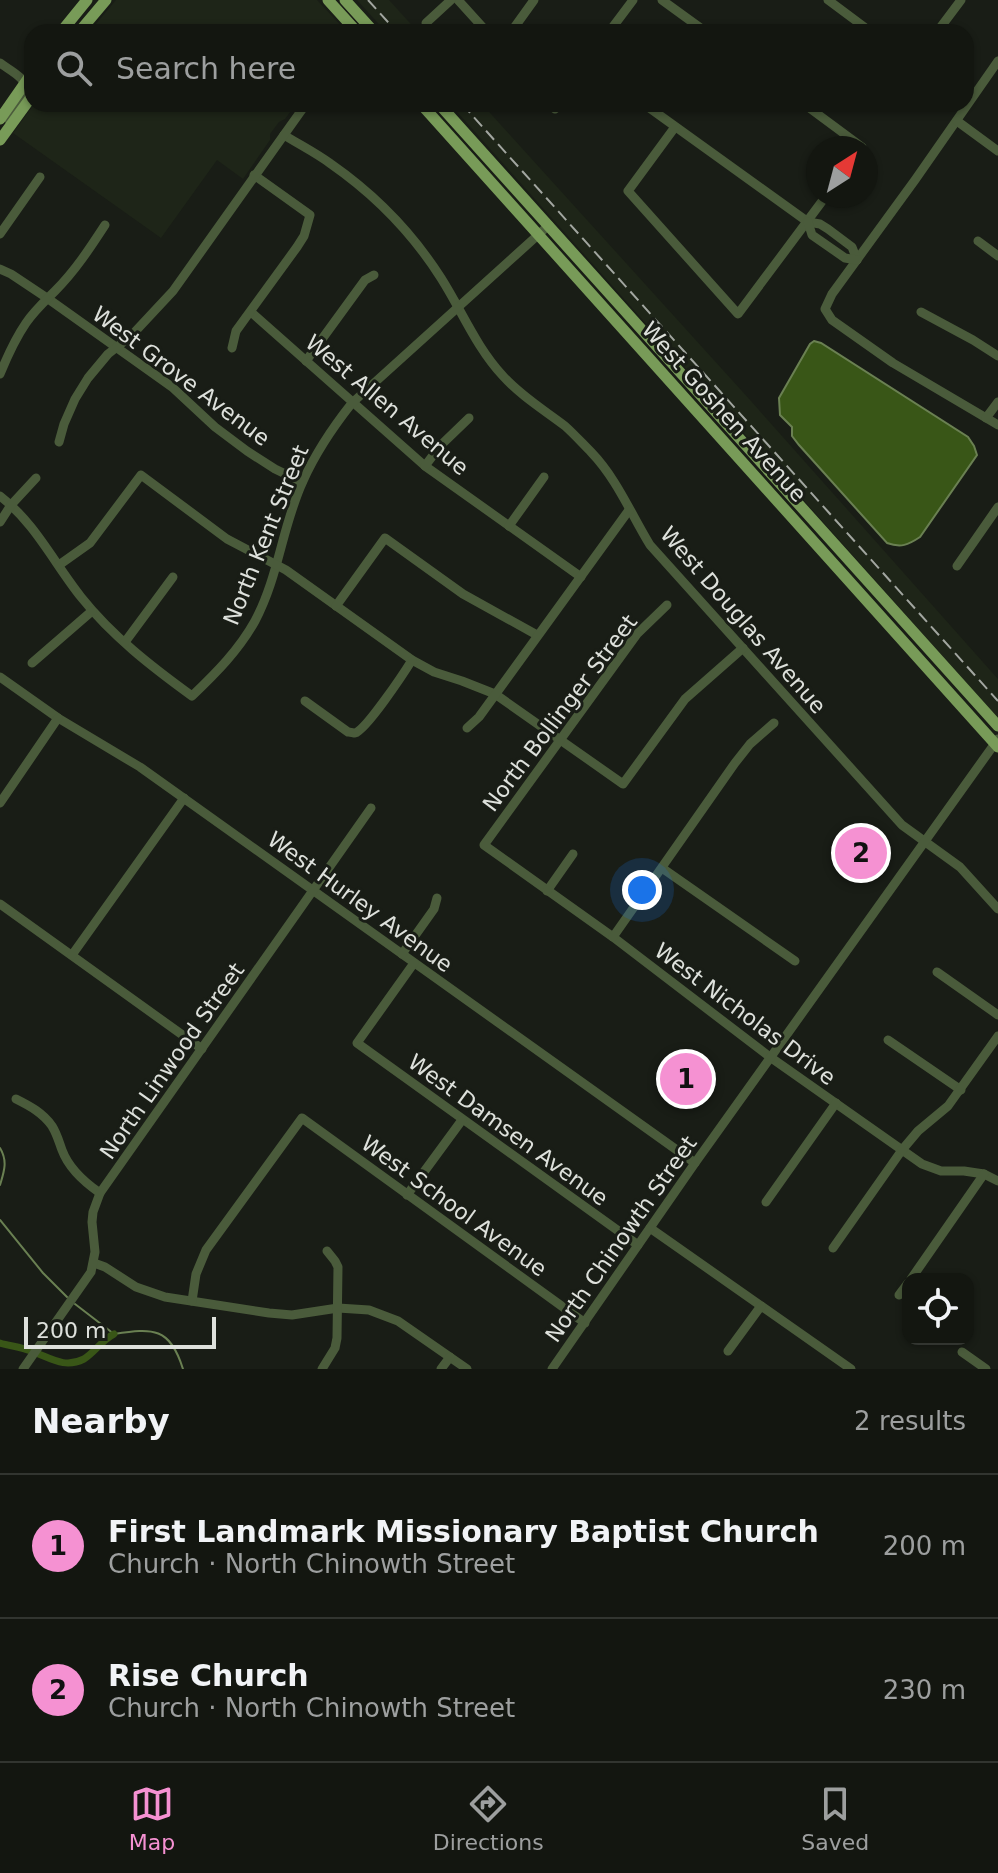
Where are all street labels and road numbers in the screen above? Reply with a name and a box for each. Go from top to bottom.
street label: West Grove Avenue [87,301,275,451]
street label: West Goshen Avenue [637,317,811,507]
street label: West Allen Avenue [301,330,473,480]
street label: North Kent Street [218,441,314,629]
street label: West Douglas Avenue [655,522,831,718]
street label: North Bollinger Street [478,609,642,816]
street label: West Hurley Avenue [263,827,457,977]
street label: West Nicholas Drive [650,938,840,1090]
street label: North Linwood Street [95,958,249,1164]
street label: West Damsen Avenue [403,1049,613,1211]
street label: West School Avenue [357,1130,551,1282]
street label: North Chinowth Street [540,1131,702,1347]

